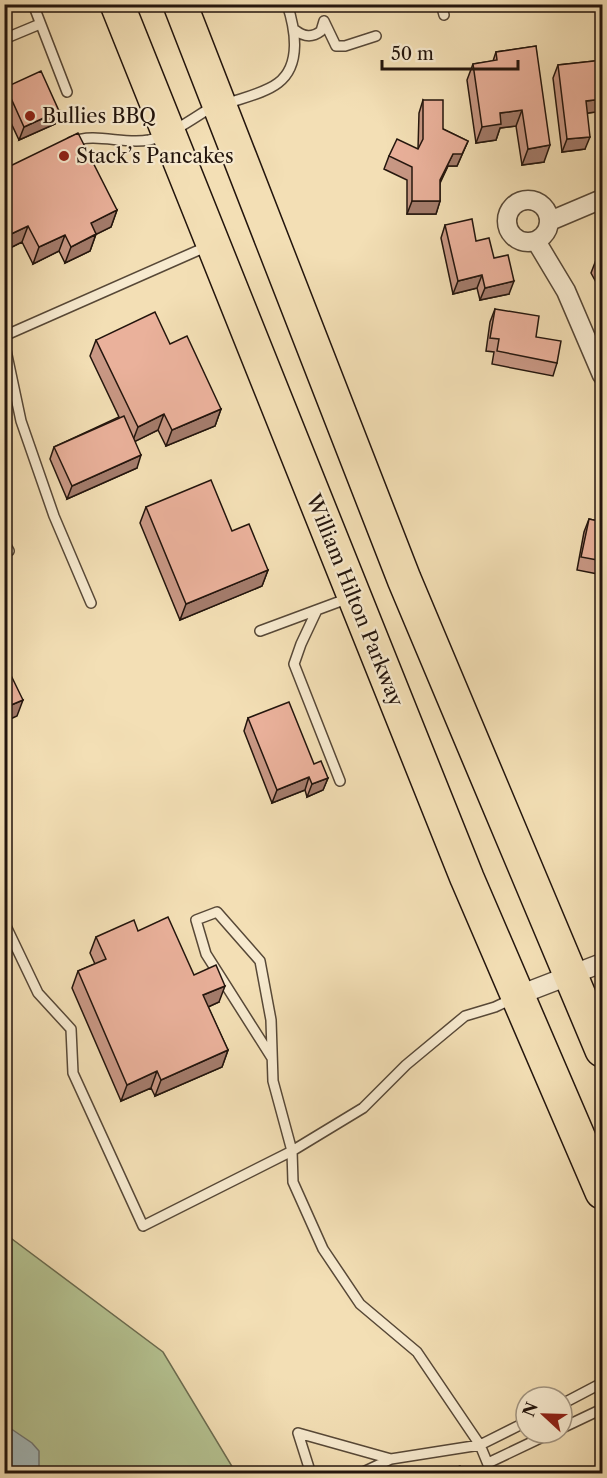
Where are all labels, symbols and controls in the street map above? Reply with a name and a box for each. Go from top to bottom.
scale bar [382,33,518,71]
text: 50 m [391,43,434,65]
place label: Bullies BBQ [42,104,156,128]
marker: Bullies BBQ [23,109,37,123]
place label: Stack’s Pancakes [76,144,234,168]
marker: Stack’s Pancakes [57,149,71,163]
street label: William Hilton Parkway [301,489,409,710]
north arrow [514,1385,574,1445]
text: N [518,1399,542,1420]

